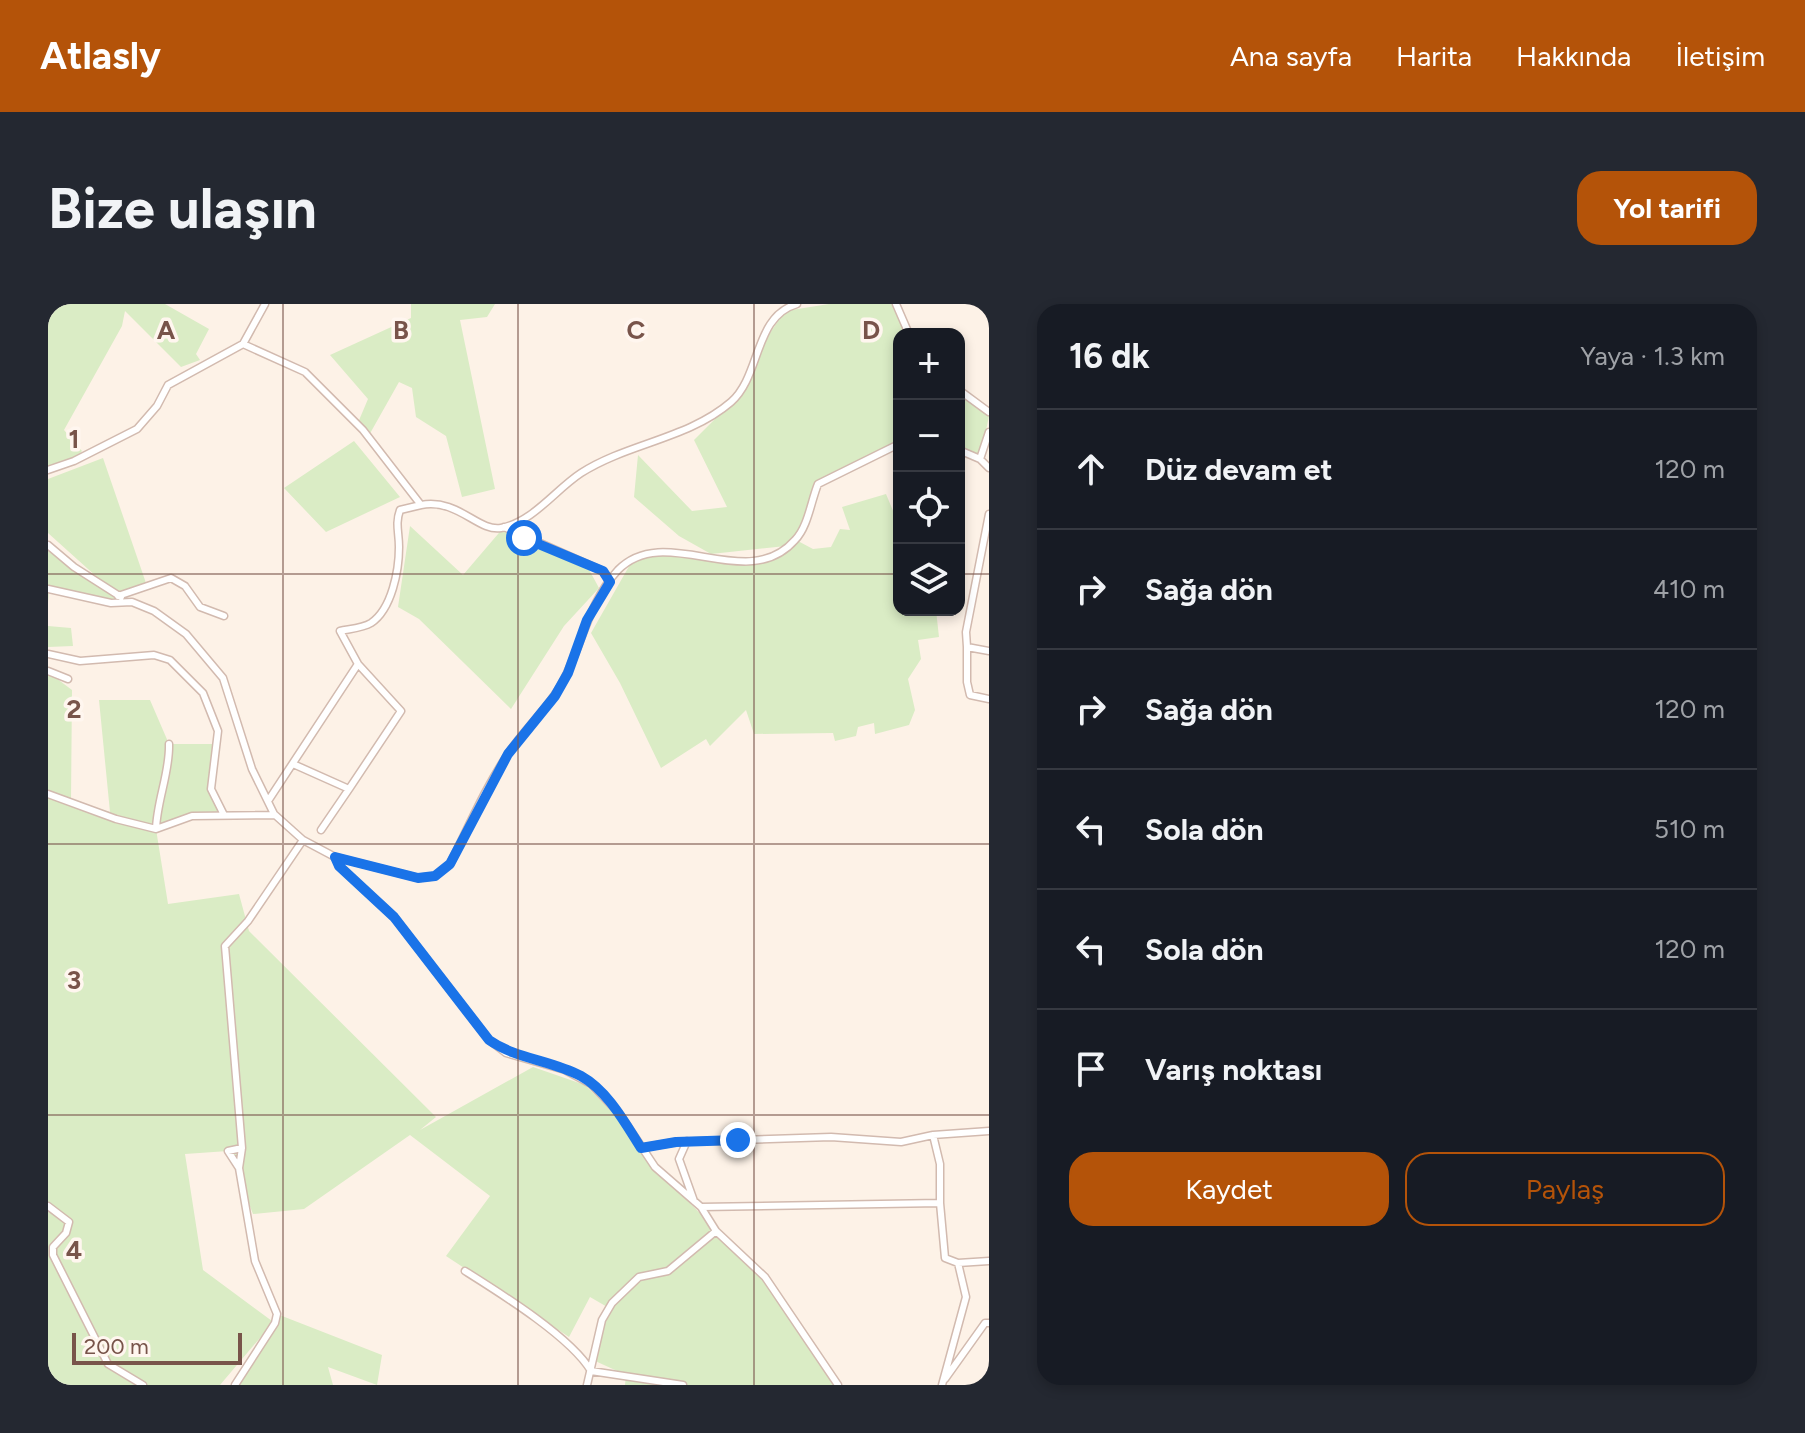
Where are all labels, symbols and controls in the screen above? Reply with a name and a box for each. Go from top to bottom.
text: Atlasly [40,33,161,79]
text: Ana sayfa [1230,39,1352,73]
text: Harita [1396,39,1472,73]
text: Hakkında [1516,39,1631,73]
text: İletişim [1675,39,1765,73]
button: Yol tarifi [1577,171,1757,245]
text: Bize ulaşın [48,175,317,242]
text: A [157,314,176,346]
text: B [393,314,409,346]
text: C [627,314,646,346]
text: D [862,314,880,346]
map controls [893,328,965,616]
button: + [893,328,965,400]
text: 16 dk [1069,336,1150,377]
text: Yaya · 1.3 km [1580,340,1725,372]
button: − [893,400,965,472]
text: 1 [69,423,79,455]
icon: ahead [1069,447,1113,491]
text: Düz devam et [1145,451,1332,488]
text: 120 m [1655,453,1725,485]
button: locate [893,472,965,544]
route start [506,520,542,556]
button: layers [893,544,965,616]
icon: right [1069,567,1113,611]
text: Sağa dön [1145,571,1273,608]
text: 410 m [1653,573,1725,605]
icon: right [1069,687,1113,731]
text: Sağa dön [1145,691,1273,728]
text: 2 [66,693,82,725]
text: 120 m [1655,693,1725,725]
icon: left [1069,807,1113,851]
text: Sola dön [1145,811,1263,848]
text: 510 m [1654,813,1725,845]
icon: left [1069,927,1113,971]
text: Sola dön [1145,931,1263,968]
text: 120 m [1655,933,1725,965]
text: 3 [67,964,81,996]
icon: arrive [1069,1047,1113,1091]
text: Varış noktası [1145,1051,1322,1088]
route end [720,1122,756,1158]
button: Kaydet [1069,1152,1389,1226]
button: Paylaş [1405,1152,1725,1226]
text: 4 [66,1234,82,1266]
scale bar [72,1329,242,1365]
text: 200 m [84,1333,149,1360]

